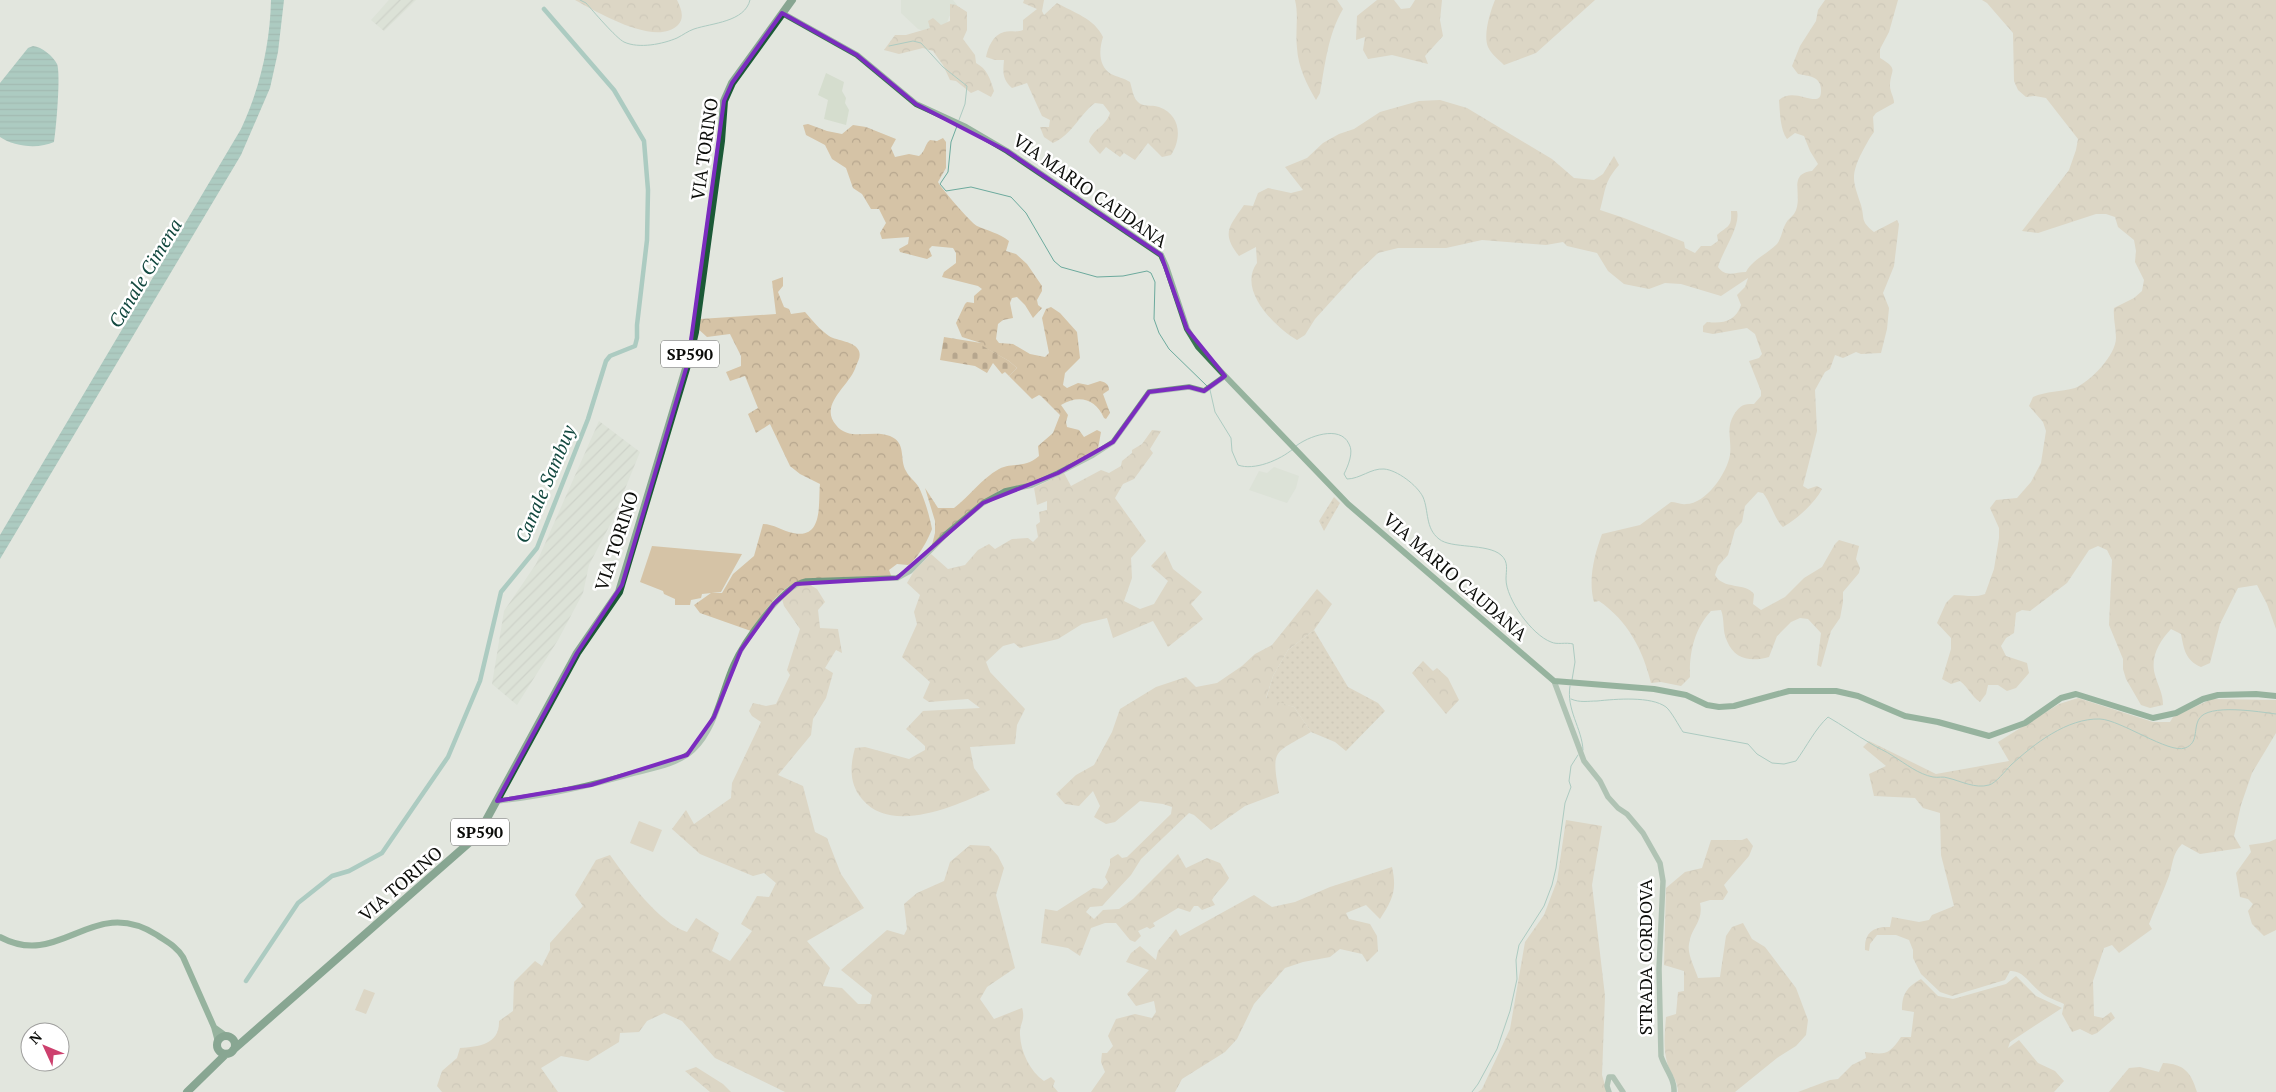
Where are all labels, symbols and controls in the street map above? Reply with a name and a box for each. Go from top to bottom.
street label: VIA TORINO [685,96,723,202]
street label: VIA MARIO CAUDANA [1009,128,1173,253]
water label: Canale Cimena [102,214,187,332]
road number: SP590 [661,340,719,368]
water label: Canale Sambuy [509,420,581,546]
street label: VIA TORINO [589,488,643,594]
street label: VIA MARIO CAUDANA [1379,507,1533,646]
road number: SP590 [451,819,509,846]
street label: VIA TORINO [353,840,447,926]
street label: STRADA CORDOVA [1633,878,1657,1035]
north arrow [20,1022,70,1072]
text: N [25,1027,46,1048]

